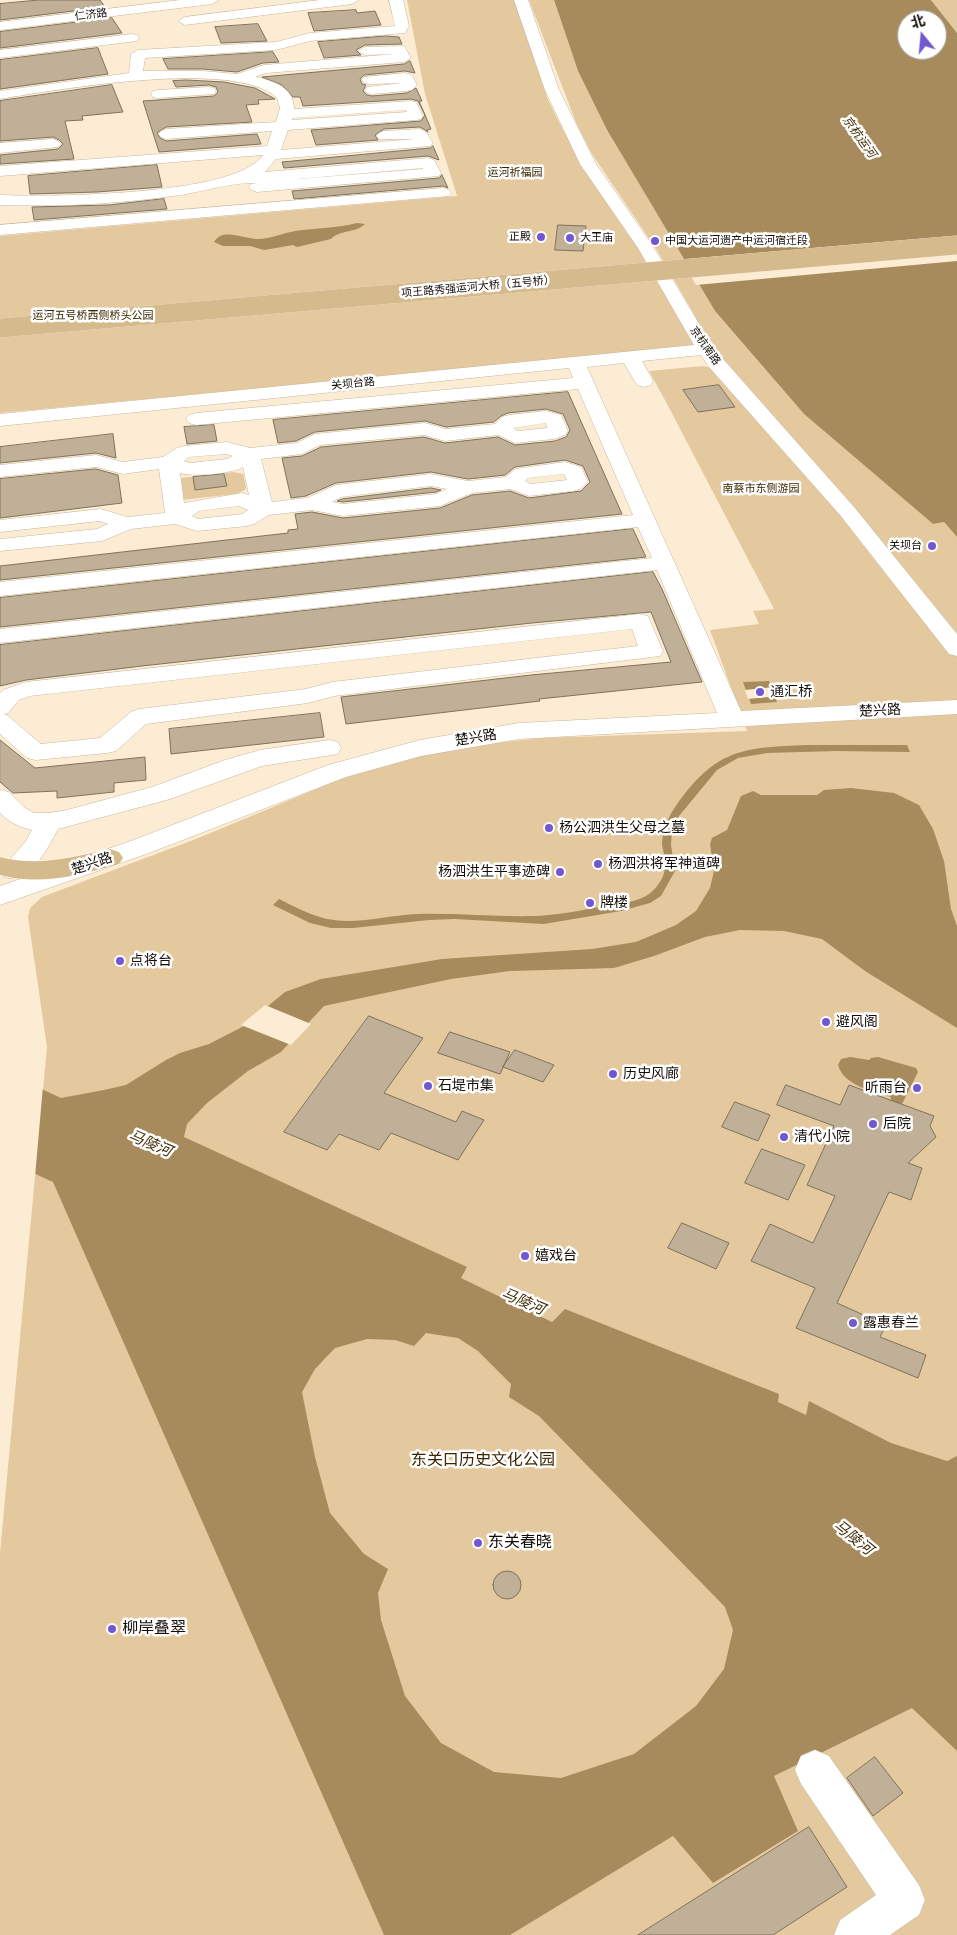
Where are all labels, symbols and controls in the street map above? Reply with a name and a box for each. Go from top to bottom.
street label: 仁济路 [74,6,108,24]
north arrow [897,10,947,60]
text: 北 [908,10,927,32]
water label: 京杭运河 [839,113,879,161]
park label: 运河祈福园 [488,166,542,180]
place label: 正殿 [509,230,531,244]
marker: 正殿 [535,231,547,243]
place label: 大王庙 [580,231,613,245]
marker: 大王庙 [564,232,576,244]
place label: 中国大运河遗产中运河宿迁段 [665,234,808,248]
marker: 中国大运河遗产中运河宿迁段 [649,235,661,247]
street label: 项王路秀强运河大桥（五号桥） [401,274,555,300]
park label: 运河五号桥西侧桥头公园 [33,309,153,323]
street label: 京杭南路 [687,324,723,368]
street label: 关坝台路 [330,375,376,393]
park label: 南蔡市东侧游园 [723,482,799,496]
place label: 关坝台 [889,539,922,553]
marker: 关坝台 [926,540,938,552]
place label: 通汇桥 [770,684,812,700]
marker: 通汇桥 [754,686,766,698]
street label: 楚兴路 [859,702,901,720]
street label: 楚兴路 [454,726,498,750]
place label: 杨公泗洪生父母之墓 [559,820,685,836]
marker: 杨公泗洪生父母之墓 [543,822,555,834]
street label: 楚兴路 [69,849,115,879]
place label: 杨泗洪将军神道碑 [608,856,720,872]
marker: 杨泗洪将军神道碑 [592,858,604,870]
place label: 杨泗洪生平事迹碑 [438,864,550,880]
marker: 杨泗洪生平事迹碑 [554,866,566,878]
place label: 牌楼 [600,895,628,911]
marker: 牌楼 [584,897,596,909]
place label: 点将台 [130,953,172,969]
marker: 点将台 [114,955,126,967]
place label: 避风阁 [836,1014,878,1030]
marker: 避风阁 [820,1016,832,1028]
place label: 历史风廊 [623,1066,679,1082]
marker: 历史风廊 [607,1068,619,1080]
place label: 石堤市集 [438,1078,494,1094]
marker: 石堤市集 [422,1080,434,1092]
place label: 听雨台 [865,1080,907,1096]
marker: 听雨台 [911,1082,923,1094]
place label: 后院 [883,1116,911,1132]
marker: 后院 [867,1118,879,1130]
water label: 马陵河 [126,1127,174,1161]
place label: 清代小院 [794,1129,850,1145]
marker: 清代小院 [778,1131,790,1143]
place label: 嬉戏台 [535,1248,577,1264]
marker: 嬉戏台 [519,1250,531,1262]
water label: 马陵河 [499,1285,547,1319]
place label: 露惠春兰 [863,1315,919,1331]
marker: 露惠春兰 [847,1317,859,1329]
park label: 东关口历史文化公园 [411,1451,555,1471]
water label: 马陵河 [830,1517,876,1559]
place label: 东关春晓 [488,1533,552,1553]
marker: 东关春晓 [472,1537,484,1549]
place label: 柳岸叠翠 [122,1619,186,1639]
marker: 柳岸叠翠 [106,1623,118,1635]

